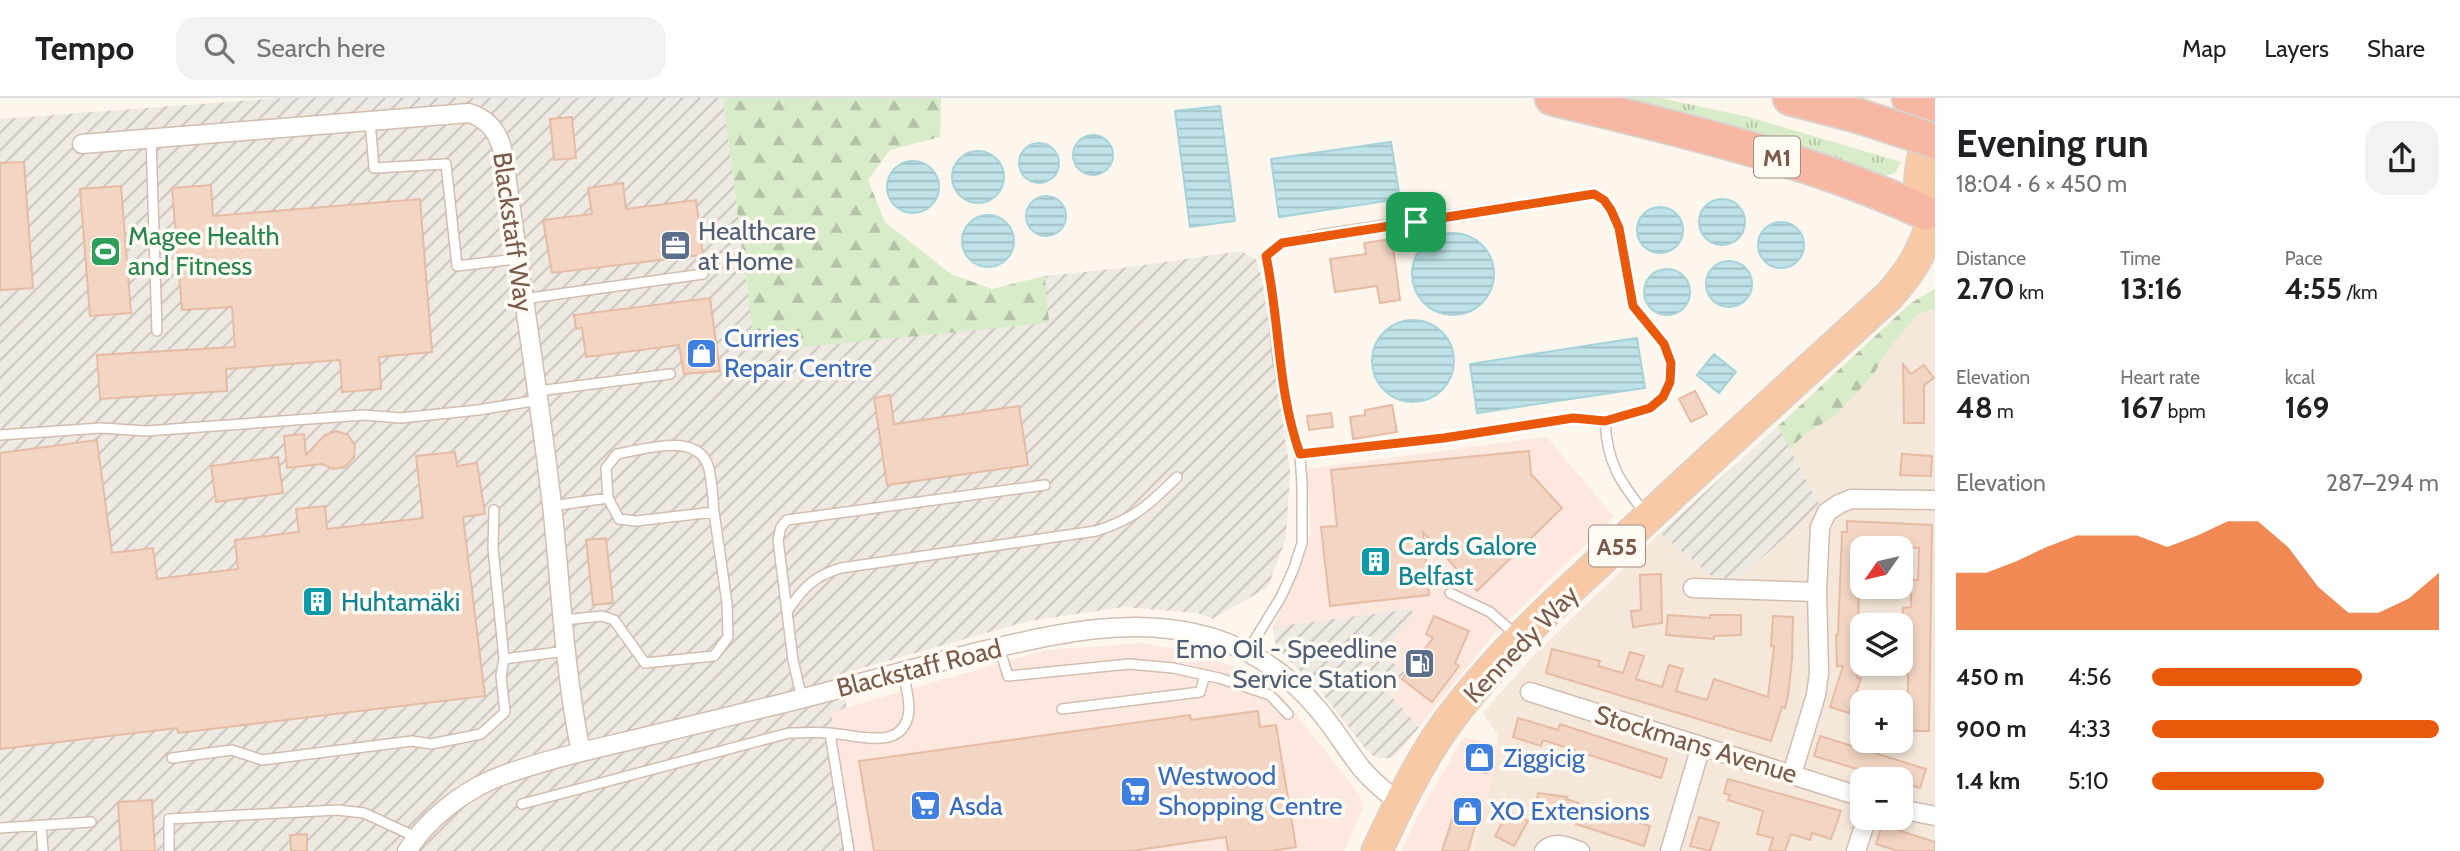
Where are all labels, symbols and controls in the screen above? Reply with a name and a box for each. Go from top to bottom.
search box [176,17,666,80]
text: Tempo [35,28,134,68]
icon: search [200,29,238,67]
text: Search here [256,32,385,64]
text: Map [2182,34,2226,63]
text: Layers [2264,34,2329,63]
text: Share [2367,34,2425,63]
text: Evening run [1956,120,2149,167]
button: share [2365,121,2439,195]
road number: M1 [1754,136,1800,178]
street label: Blackstaff Way [486,150,540,314]
text: 18:04 · 6 × 450 m [1956,170,2127,198]
pin [1386,192,1446,252]
icon: arrive [1397,203,1435,241]
place label: Healthcare at Home [698,215,816,277]
place label: Magee Health and Fitness [128,220,280,282]
office icon: Healthcare at Home [658,229,692,263]
sports icon: Magee Health and Fitness [88,234,122,268]
text: Distance [1956,247,2026,270]
text: Time [2120,247,2161,270]
text: Pace [2285,247,2323,270]
text: 2.70 [1956,270,2015,307]
text: 13:16 [2120,270,2182,307]
text: 4:55 [2285,270,2342,307]
text: km [2015,281,2044,304]
text: /km [2342,281,2378,304]
place label: Curries Repair Centre [724,322,872,384]
shop icon: Curries Repair Centre [684,336,718,370]
text: Elevation [1956,366,2030,389]
text: Heart rate [2120,366,2200,389]
text: kcal [2285,366,2315,389]
text: 48 [1956,389,1993,426]
text: 167 [2120,389,2164,426]
text: 169 [2285,389,2329,426]
text: m [1993,400,2014,423]
text: bpm [2164,400,2206,423]
text: Elevation [1956,469,2046,497]
text: 287–294 m [2326,469,2439,497]
road number: A55 [1589,526,1645,566]
place label: Cards Galore Belfast [1398,530,1537,592]
north arrow [1850,536,1913,598]
map controls [1850,536,1913,830]
building icon: Cards Galore Belfast [1358,544,1392,578]
street label: Kennedy Way [1457,578,1585,710]
building icon: Huhtamäki [301,585,335,619]
place label: Huhtamäki [341,586,460,618]
button: layers [1850,613,1913,676]
street label: Blackstaff Road [833,632,1005,704]
place label: Emo Oil - Speedline Service Station [1176,633,1397,695]
fuel station icon: Emo Oil - Speedline Service Station [1403,647,1437,681]
text: 450 m [1956,663,2024,691]
text: 4:56 [2068,663,2112,691]
button: + [1850,690,1913,753]
street label: Stockmans Avenue [1591,698,1801,790]
text: 900 m [1956,715,2027,743]
text: 4:33 [2068,715,2111,743]
shop icon: Ziggicig [1463,741,1497,775]
place label: Ziggicig [1503,742,1586,774]
place label: Westwood Shopping Centre [1158,760,1342,822]
button: − [1850,767,1913,830]
text: 1.4 km [1956,767,2020,795]
text: 5:10 [2068,767,2109,795]
supermarket icon: Westwood Shopping Centre [1118,774,1152,808]
supermarket icon: Asda [909,789,943,823]
place label: Asda [949,790,1003,822]
shop icon: XO Extensions [1450,794,1484,828]
place label: XO Extensions [1490,795,1650,827]

